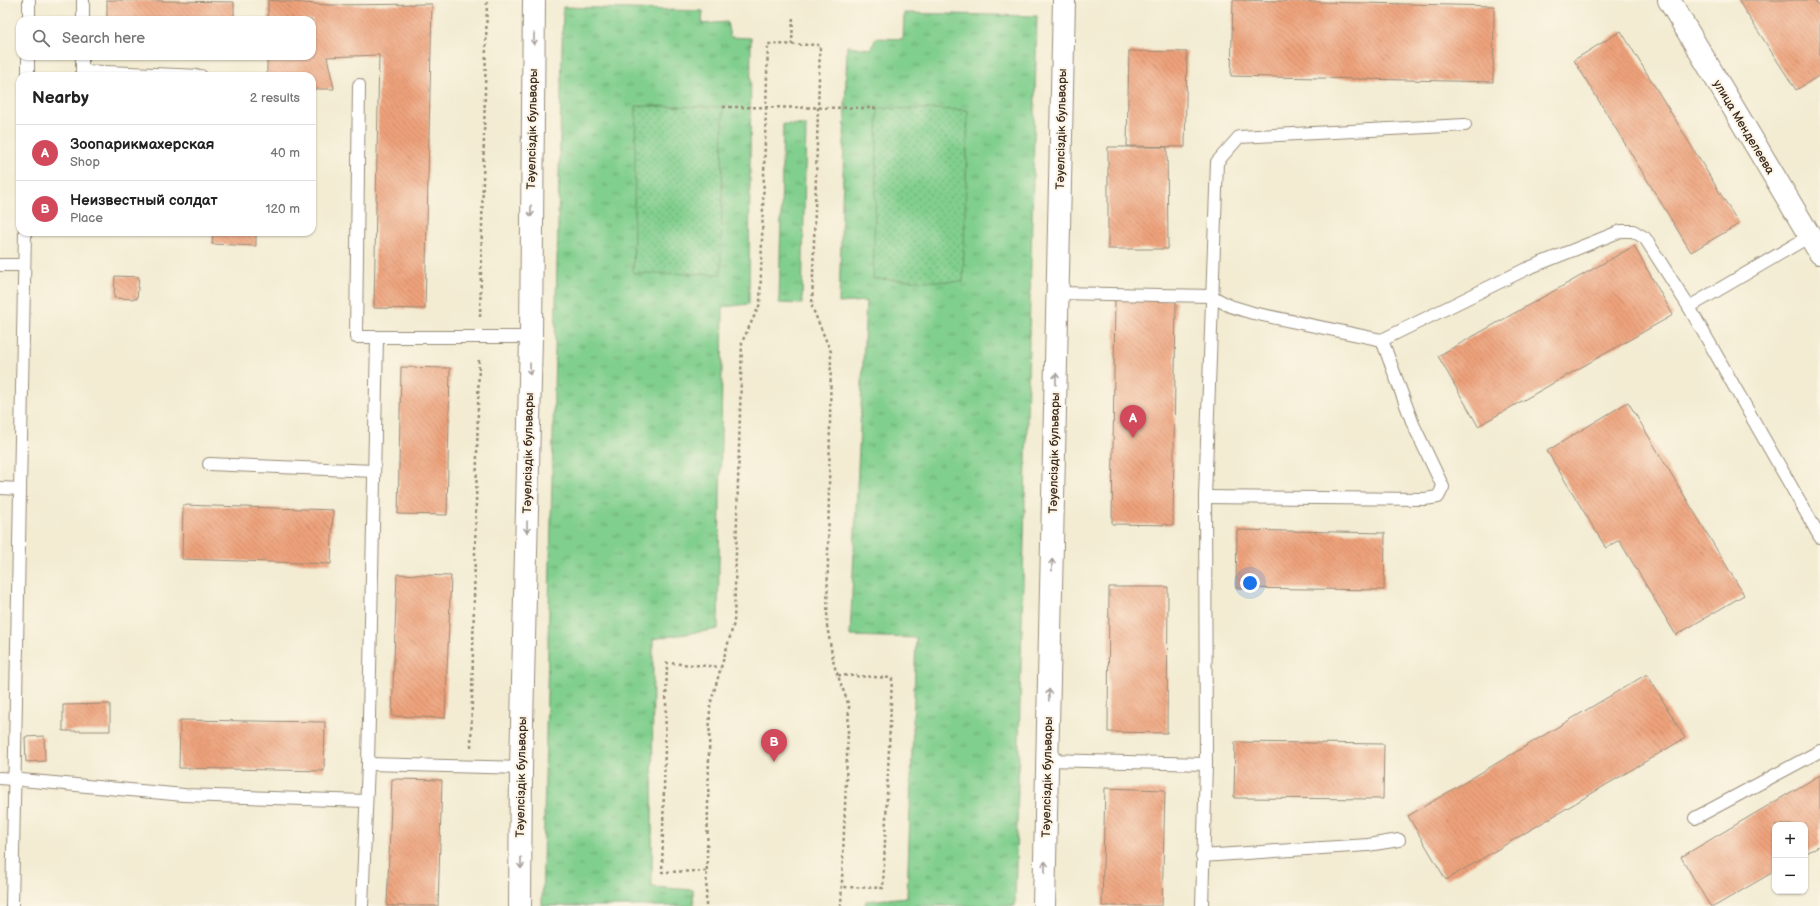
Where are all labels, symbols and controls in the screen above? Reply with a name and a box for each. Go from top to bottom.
search box [16,16,316,60]
icon: search [30,27,52,49]
text: Search here [62,29,145,48]
one-way arrow [530,32,538,45]
street label: Тәуелсіздік бульвары [524,68,541,190]
street label: Тәуелсіздік бульвары [1053,68,1070,190]
street label: улица Менделеева [1709,77,1778,177]
text: Nearby [32,88,89,108]
text: 2 results [250,90,300,106]
text: Зоопарикмахерская [70,135,214,154]
text: A [41,145,49,161]
text: 40 m [270,145,300,161]
text: Shop [70,154,100,170]
text: Неизвестный солдат [70,191,218,210]
text: B [40,201,50,217]
text: 120 m [265,201,300,217]
one-way arrow [528,204,535,217]
text: Place [70,210,103,226]
one-way arrow [526,362,534,375]
one-way arrow [1052,373,1060,386]
street label: Тәуелсіздік бульвары [520,392,537,514]
street label: Тәуелсіздік бульвары [1046,392,1063,514]
pin: A [1120,405,1146,438]
one-way arrow [523,520,530,533]
one-way arrow [1048,559,1056,572]
your location [1240,573,1260,593]
one-way arrow [1045,689,1053,702]
street label: Тәуелсіздік бульвары [513,716,530,838]
street label: Тәуелсіздік бульвары [1039,716,1056,838]
pin: B [761,729,787,762]
map controls [1772,822,1808,894]
button: + [1772,822,1808,858]
one-way arrow [517,856,525,869]
button: − [1772,858,1808,894]
one-way arrow [1041,861,1049,874]

